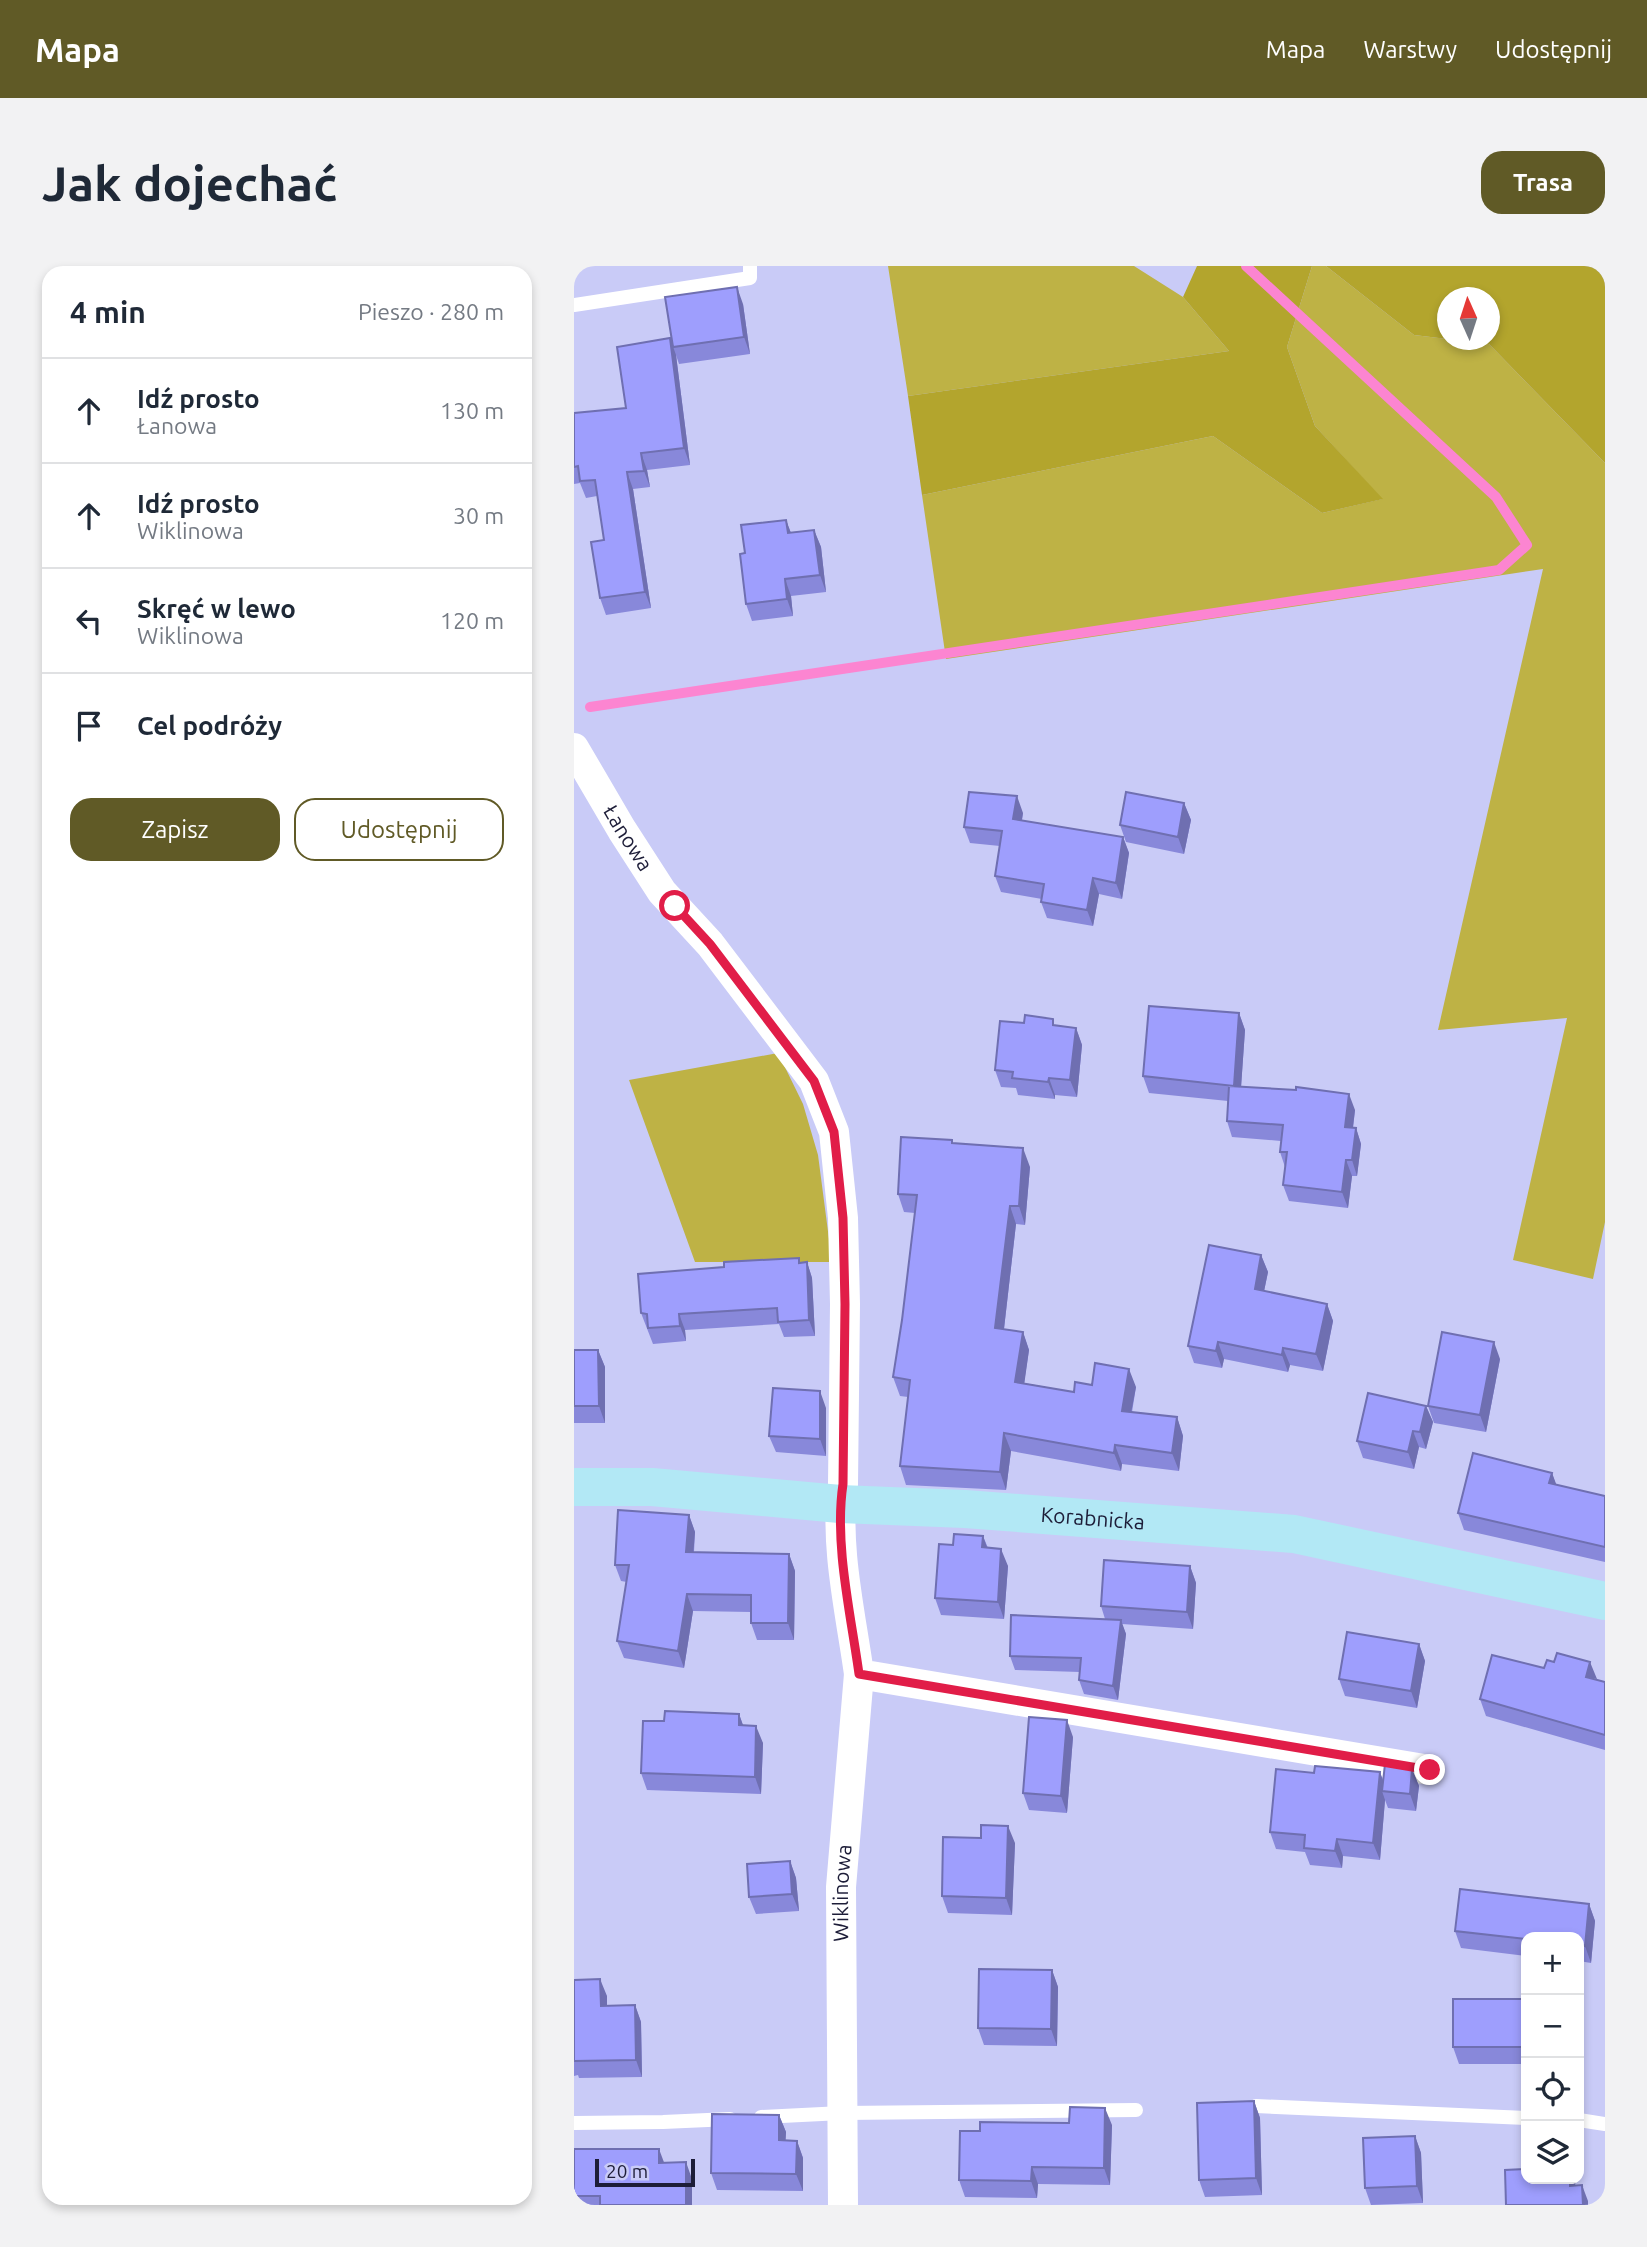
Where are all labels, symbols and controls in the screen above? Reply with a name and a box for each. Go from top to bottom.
text: Mapa [35,31,120,68]
text: Mapa [1266,36,1325,63]
text: Warstwy [1363,36,1457,63]
text: Udostępnij [1495,36,1612,63]
button: Trasa [1481,151,1605,214]
text: Jak dojechać [42,155,337,210]
north arrow [1437,287,1500,350]
text: 4 min [70,295,146,329]
text: Pieszo · 280 m [358,299,504,324]
text: Idź prosto [137,384,260,413]
icon: ahead [70,392,108,430]
text: 130 m [440,398,504,423]
text: Łanowa [137,413,217,438]
text: Idź prosto [137,489,260,518]
icon: ahead [70,497,108,535]
text: 30 m [453,503,504,528]
text: Wiklinowa [137,518,244,543]
text: Skręć w lewo [137,594,296,623]
icon: left [70,602,108,640]
text: 120 m [440,608,504,633]
text: Wiklinowa [137,623,244,648]
icon: arrive [70,707,108,745]
text: Cel podróży [137,711,282,740]
button: Zapisz [70,798,280,861]
button: Udostępnij [294,798,504,861]
street label: Łanowa [599,800,658,875]
route start [659,890,690,921]
street label: Korabnicka [1040,1502,1146,1534]
route end [1414,1754,1445,1785]
street label: Wiklinowa [828,1843,856,1942]
map controls [1521,1932,1584,2184]
button: + [1521,1932,1584,1995]
button: − [1521,1995,1584,2058]
button: locate [1521,2058,1584,2121]
button: layers [1521,2121,1584,2184]
scale bar [595,2156,695,2188]
text: 20 m [606,2160,648,2182]

